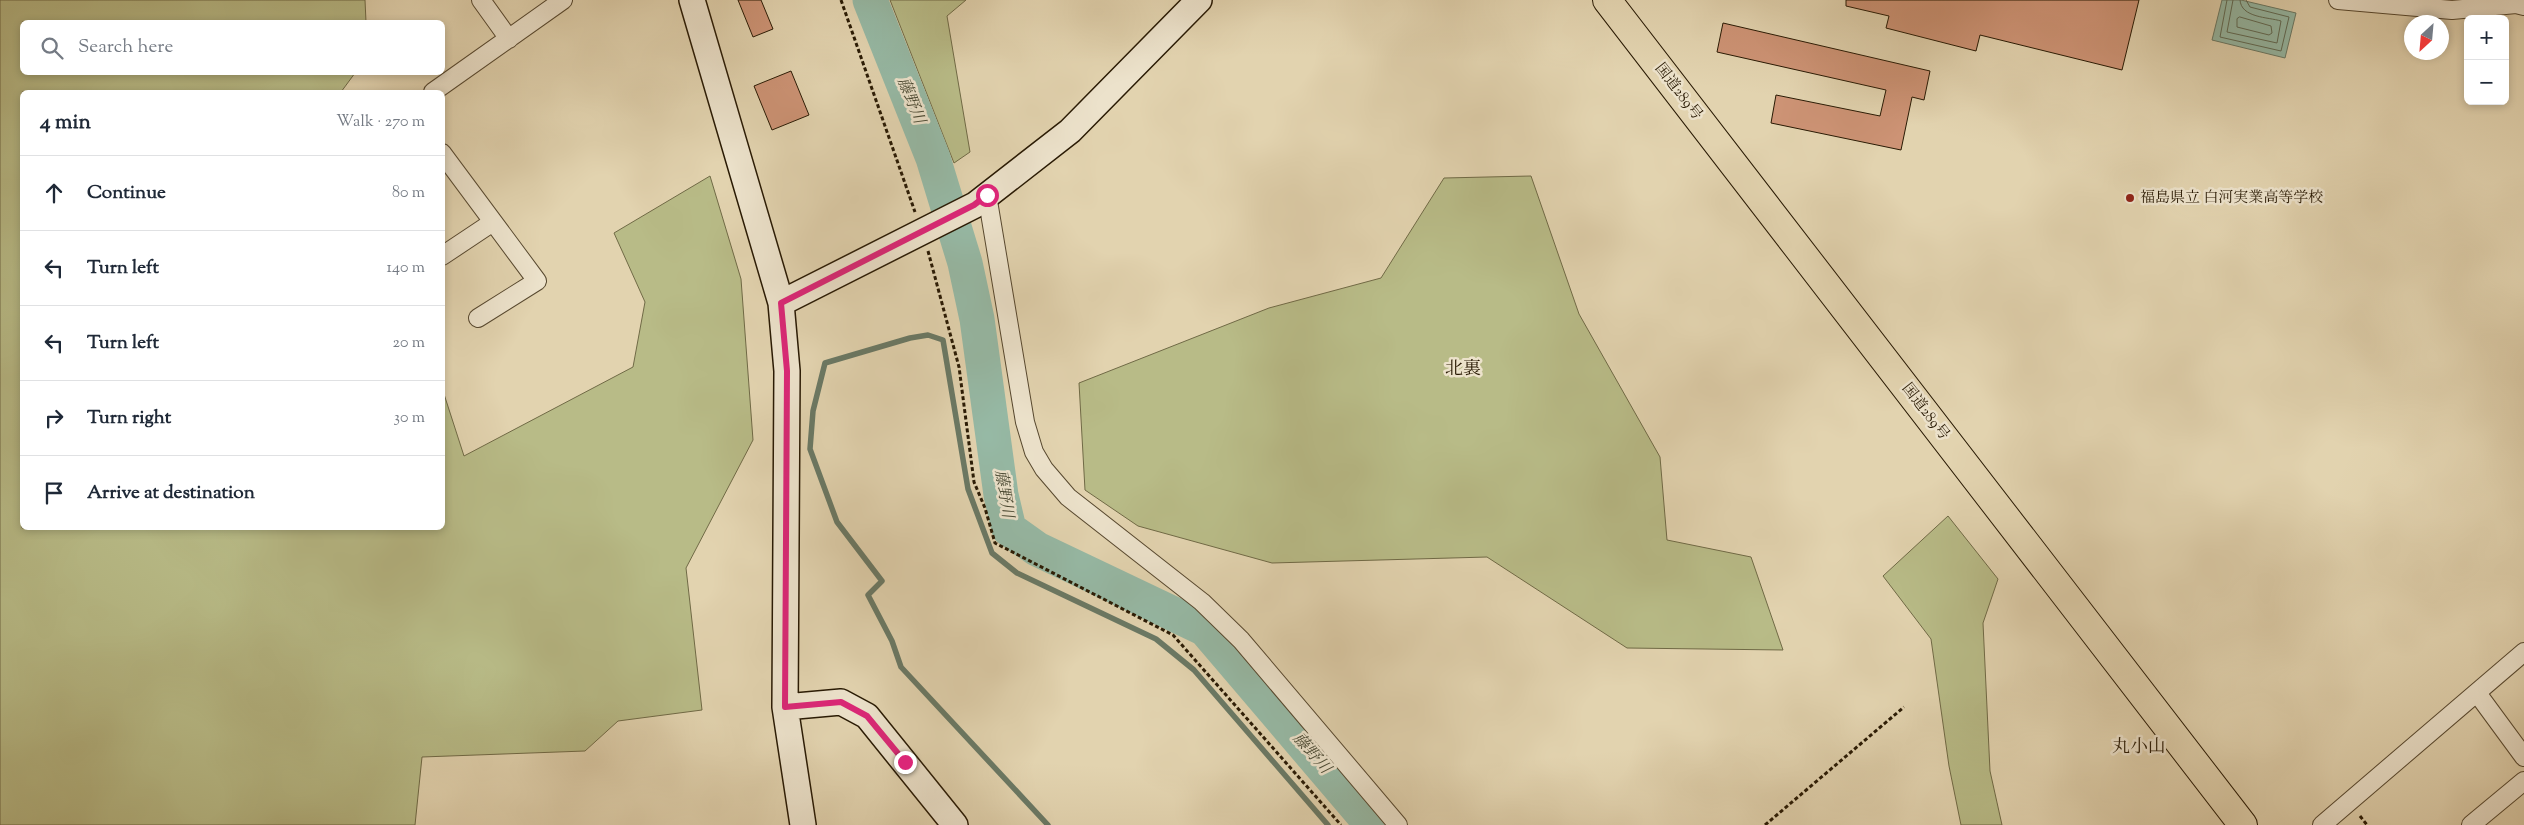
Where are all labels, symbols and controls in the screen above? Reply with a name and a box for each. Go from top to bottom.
north arrow [2404,15,2449,60]
map controls [2464,15,2509,105]
button: + [2464,15,2509,60]
search box [20,20,445,75]
icon: search [38,34,66,62]
text: Search here [78,34,173,61]
street label: 国道289号 [1649,59,1707,125]
button: − [2464,60,2509,105]
water label: 藤野川 [890,74,930,129]
text: 4 min [40,108,91,138]
text: Walk · 270 m [336,111,425,134]
icon: ahead [40,179,68,207]
text: Continue [87,180,166,207]
text: 80 m [392,182,425,205]
route start [976,184,999,207]
place label: 福島県立 白河実業高等学校 [2140,188,2323,209]
marker: 福島県立 白河実業高等学校 [2124,192,2136,204]
icon: left [40,254,68,282]
text: Turn left [87,255,159,282]
text: 140 m [387,257,425,280]
icon: left [40,329,68,357]
text: Turn left [87,330,159,357]
text: 20 m [392,332,425,355]
district label: 北裏 [1445,357,1481,383]
street label: 国道289号 [1896,379,1954,445]
icon: right [40,404,68,432]
text: Turn right [87,405,171,432]
text: 30 m [394,407,425,430]
water label: 藤野川 [988,468,1018,521]
icon: arrive [40,479,68,507]
text: Arrive at destination [87,480,255,507]
water label: 藤野川 [1287,728,1337,781]
district label: 丸小山 [2112,735,2166,761]
route end [894,751,917,774]

